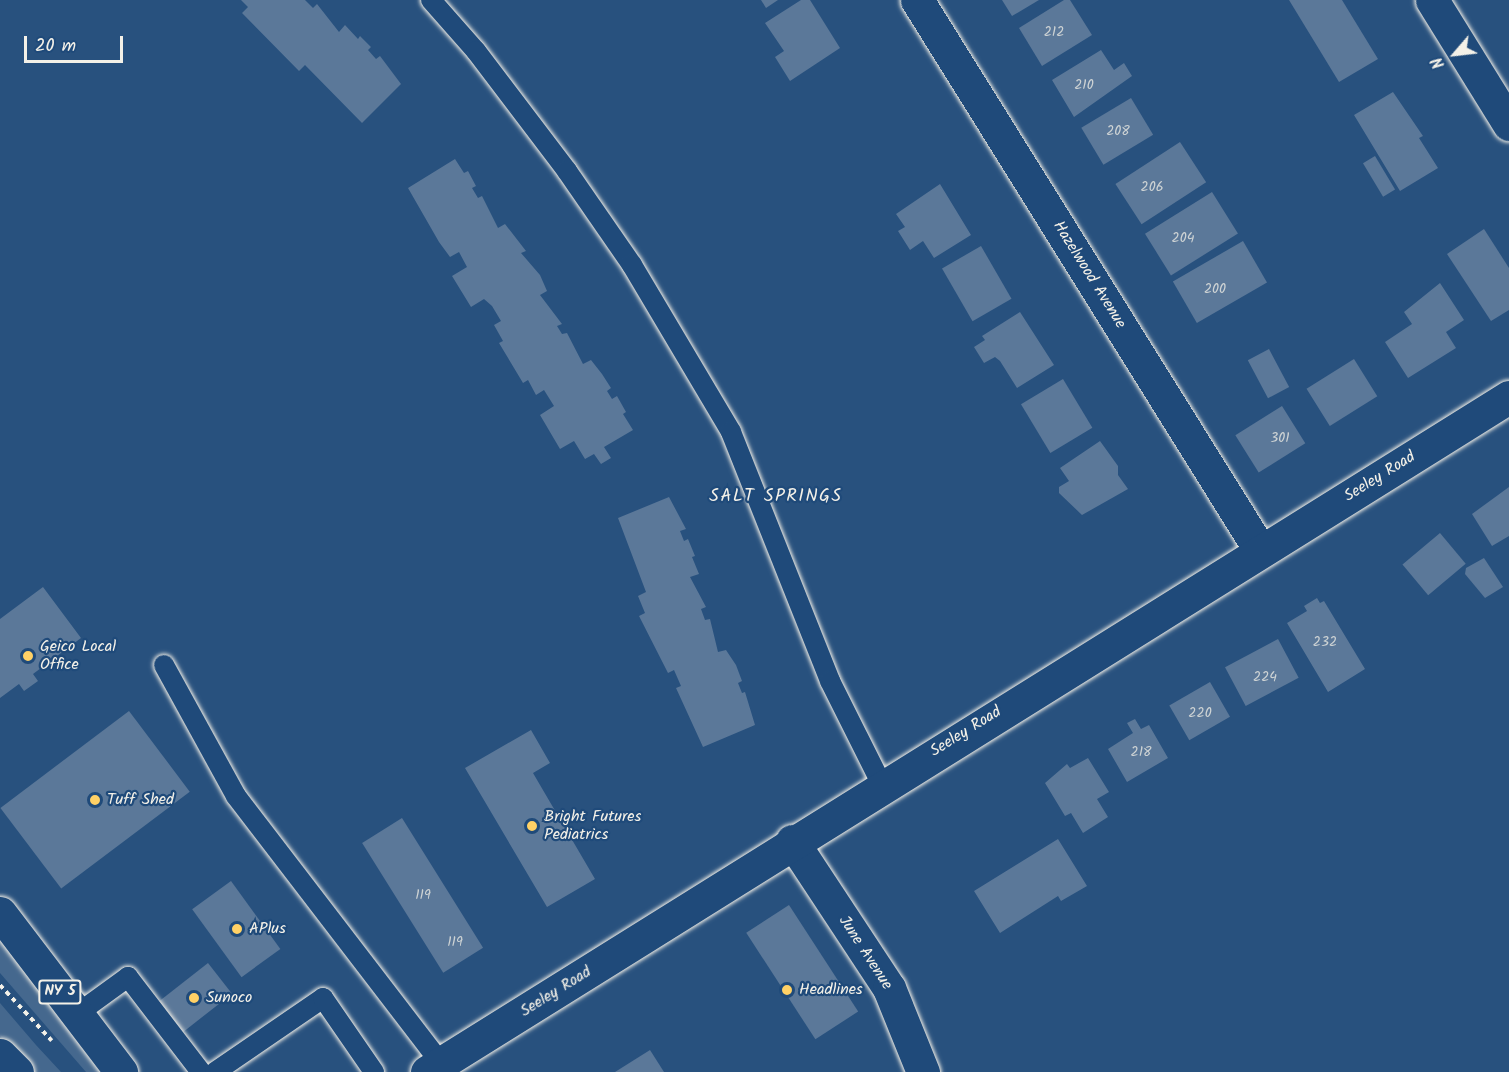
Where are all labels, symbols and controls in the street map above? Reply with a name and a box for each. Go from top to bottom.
scale bar [27,24,126,62]
house number: 212 [1044,24,1064,40]
north arrow [1425,24,1485,84]
text: 20 m [35,32,76,61]
text: N [1425,52,1452,73]
house number: 210 [1074,77,1094,93]
house number: 208 [1106,123,1130,139]
house number: 206 [1141,179,1163,195]
street label: Hazelwood Avenue [1048,218,1130,332]
house number: 204 [1172,230,1194,246]
house number: 200 [1204,281,1226,297]
house number: 301 [1270,430,1290,446]
street label: Seeley Road [1341,448,1419,506]
district label: SALT SPRINGS [709,486,843,508]
house number: 232 [1313,634,1337,650]
place label: Geico Local Office [40,637,116,675]
marker: Geico Local Office [21,649,35,663]
house number: 224 [1253,669,1277,685]
street label: Seeley Road [927,703,1005,761]
house number: 220 [1188,705,1212,721]
house number: 218 [1131,744,1151,760]
place label: Tuff Shed [107,790,174,810]
marker: Tuff Shed [88,793,102,807]
place label: Bright Futures Pediatrics [544,807,641,845]
marker: Bright Futures Pediatrics [525,819,539,833]
house number: 119 [415,887,431,903]
street label: June Avenue [834,912,896,994]
place label: APlus [249,919,286,939]
marker: APlus [230,922,244,936]
house number: 119 [447,934,463,950]
street label: Seeley Road [517,963,595,1021]
road number: NY 5 [38,980,82,1004]
place label: Headlines [799,980,863,1000]
marker: Headlines [780,983,794,997]
place label: Sunoco [206,988,252,1008]
marker: Sunoco [187,991,201,1005]

